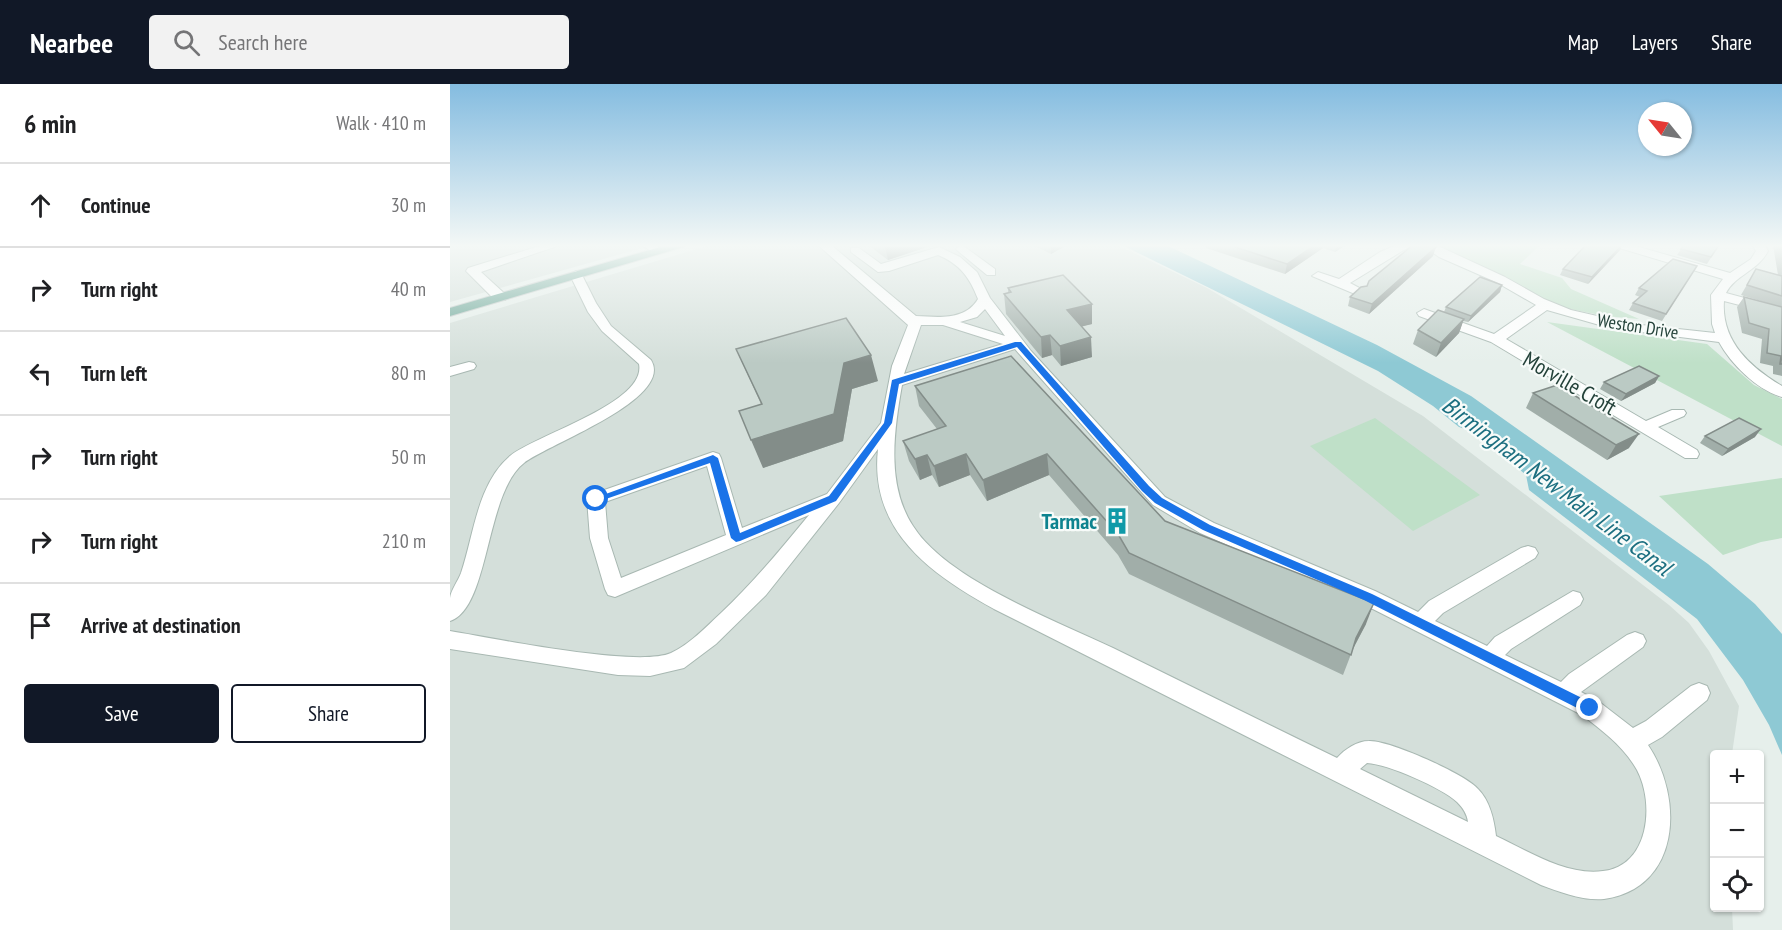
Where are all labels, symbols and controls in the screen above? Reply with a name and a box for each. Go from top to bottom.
search box [149,15,569,69]
text: Nearbee [30,24,113,61]
icon: search [170,26,203,59]
text: Search here [218,28,308,56]
text: Map [1568,29,1599,56]
text: Layers [1632,29,1678,56]
text: Share [1711,29,1752,56]
north arrow [1638,102,1692,156]
text: 6 min [24,107,77,140]
text: Walk · 410 m [336,110,426,136]
icon: ahead [24,189,57,222]
text: Continue [81,191,151,219]
text: 30 m [391,192,426,218]
icon: right [24,273,57,306]
text: Turn right [81,275,158,303]
text: 40 m [391,276,426,302]
street label: Weston Drive [1596,308,1680,344]
street label: Morville Croft [1518,345,1622,421]
icon: left [24,357,57,390]
text: Turn left [81,359,147,387]
text: 80 m [391,360,426,386]
water label: Birmingham New Main Line Canal [1436,389,1680,584]
icon: right [24,441,57,474]
text: Turn right [81,443,158,471]
text: 50 m [391,444,426,470]
route start [582,485,608,511]
building icon: Tarmac [1102,506,1132,536]
place label: Tarmac [1042,507,1097,535]
icon: right [24,525,57,558]
text: Turn right [81,527,158,555]
text: 210 m [382,528,426,554]
icon: arrive [24,609,57,642]
text: Arrive at destination [81,611,241,639]
button: Save [24,684,219,743]
button: Share [231,684,426,743]
route end [1576,694,1602,720]
map controls [1710,750,1764,912]
button: + [1710,750,1764,804]
button: − [1710,804,1764,858]
button: locate [1710,858,1764,912]

